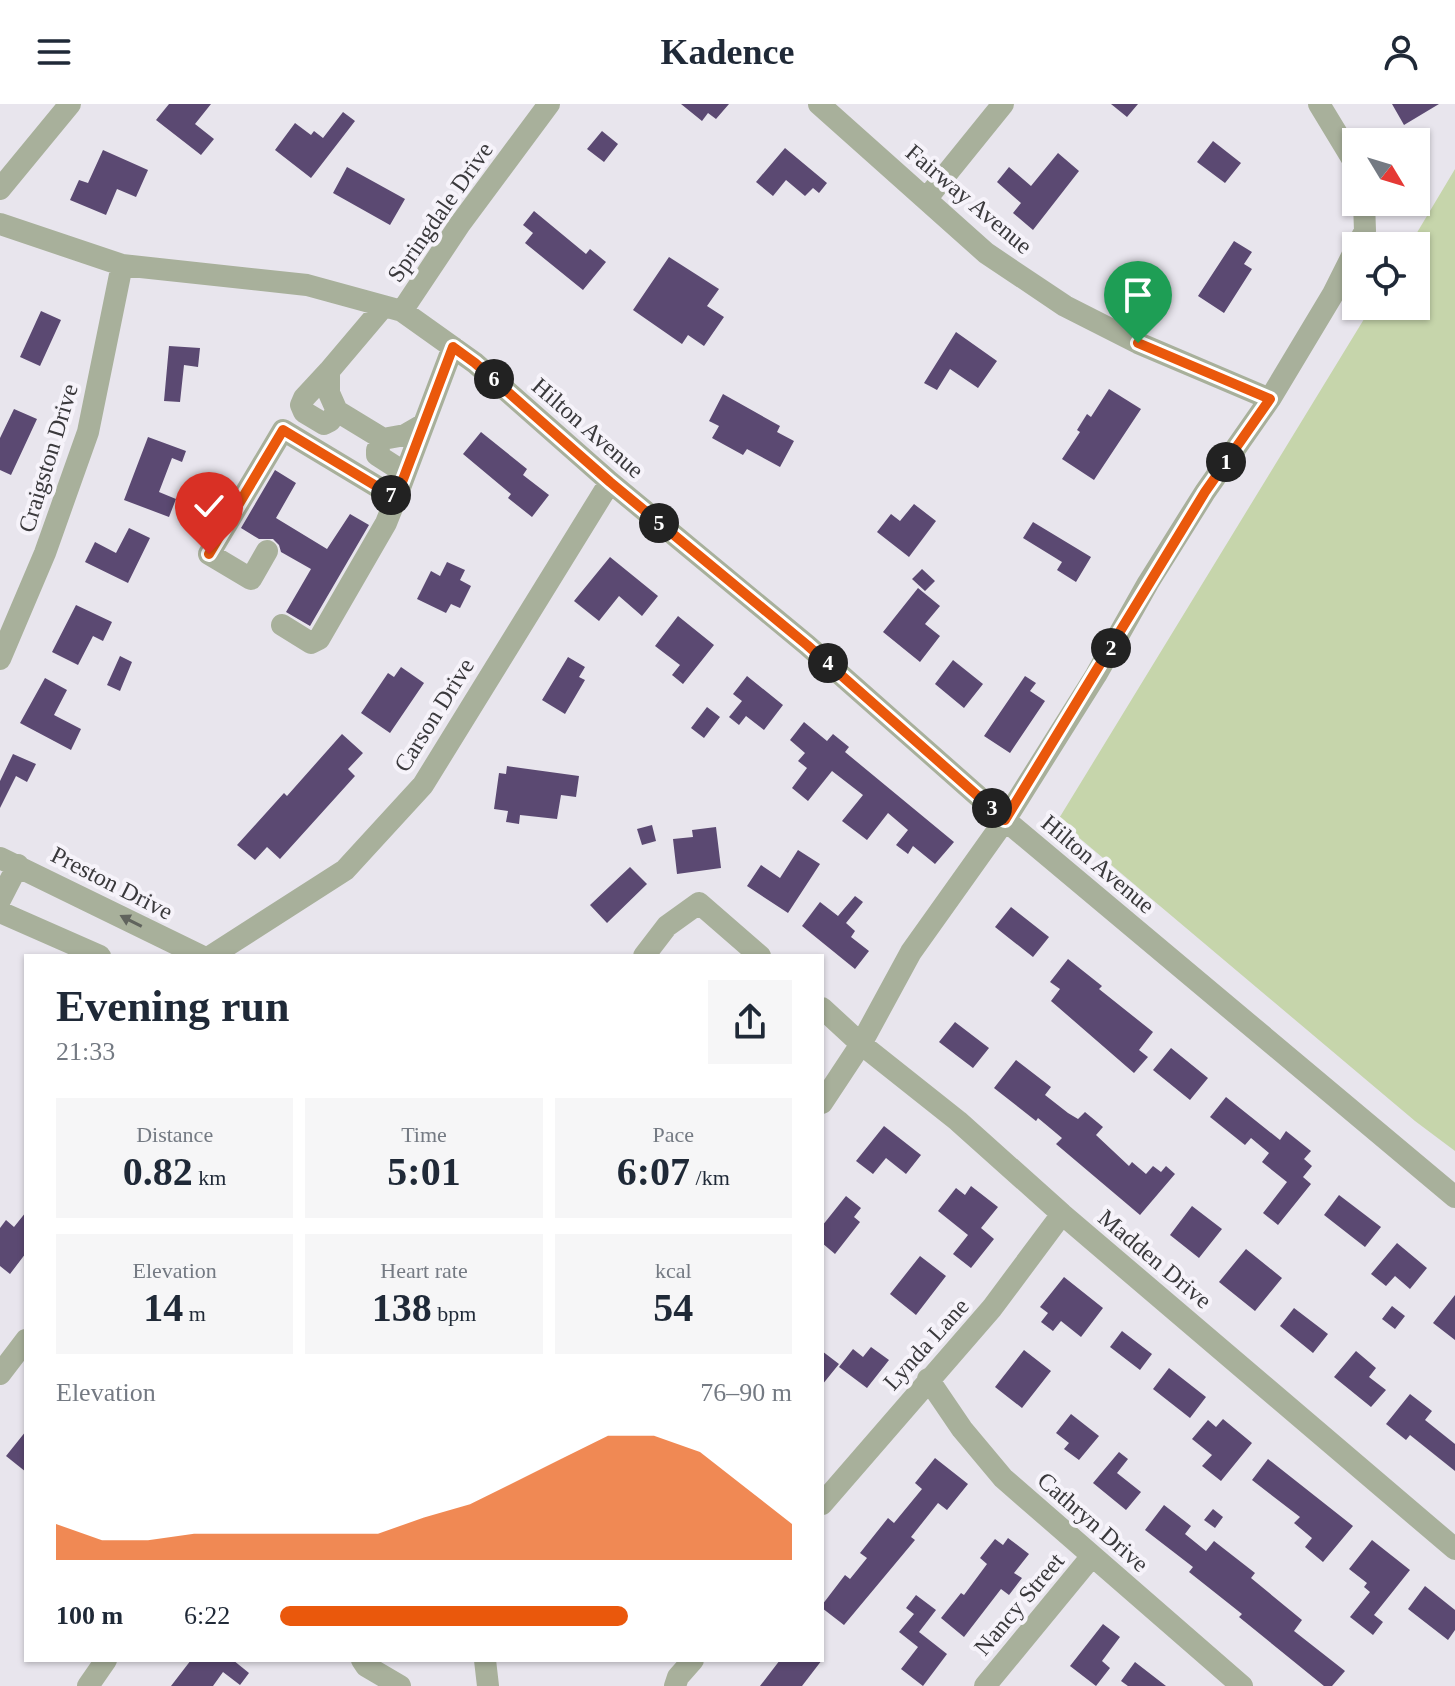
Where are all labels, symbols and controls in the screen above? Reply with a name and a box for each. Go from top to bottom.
icon: menu [32,30,76,74]
icon: person [1379,30,1423,74]
text: Kadence [661,32,794,72]
north arrow [1342,128,1430,216]
map controls [1342,128,1430,320]
street label: Springdale Drive [382,137,498,287]
street label: Fairway Avenue [901,139,1037,259]
button: locate [1342,232,1430,320]
pin [1104,261,1172,343]
icon: arrive [1116,273,1160,317]
pin: 6 [474,359,514,399]
text: 6 [489,366,500,391]
street label: Hilton Avenue [527,373,649,483]
street label: Craigston Drive [13,381,83,535]
pin: 1 [1206,442,1246,482]
text: 1 [1221,449,1232,474]
pin [175,472,243,554]
pin: 7 [371,475,411,515]
text: 7 [386,482,397,507]
icon: check [187,484,231,528]
pin: 5 [639,503,679,543]
text: 5 [654,510,665,535]
pin: 2 [1091,628,1131,668]
text: 2 [1106,635,1117,660]
pin: 4 [808,643,848,683]
text: 4 [823,650,834,675]
street label: Carson Drive [389,654,479,776]
pin: 3 [972,788,1012,828]
text: 3 [987,795,998,820]
street label: Hilton Avenue [1036,809,1160,919]
street label: Preston Drive [47,841,177,925]
one-way arrow [119,914,142,928]
button: share [708,980,792,1064]
text: Evening run [56,982,290,1031]
text: 21:33 [56,1037,115,1066]
text: Distance [136,1122,213,1147]
text: Time [401,1122,447,1147]
text: Pace [653,1122,694,1147]
text: 0.82 [123,1149,193,1194]
text: 5:01 [387,1149,461,1194]
text: 6:07 [617,1149,690,1194]
text: km [193,1165,226,1190]
text: /km [690,1165,730,1190]
street label: Madden Drive [1093,1204,1217,1314]
text: Elevation [133,1258,217,1283]
text: Heart rate [380,1258,468,1283]
text: kcal [655,1258,692,1283]
text: 14 [143,1285,183,1330]
text: 138 [372,1285,432,1330]
text: 54 [653,1285,693,1330]
street label: Lynda Lane [878,1293,974,1395]
text: m [183,1301,206,1326]
text: bpm [432,1301,476,1326]
text: Elevation [56,1378,156,1407]
text: 76–90 m [700,1378,792,1407]
street label: Cathryn Drive [1032,1467,1154,1577]
street label: Nancy Street [969,1548,1069,1660]
text: 100 m [56,1601,123,1630]
text: 6:22 [184,1601,230,1630]

